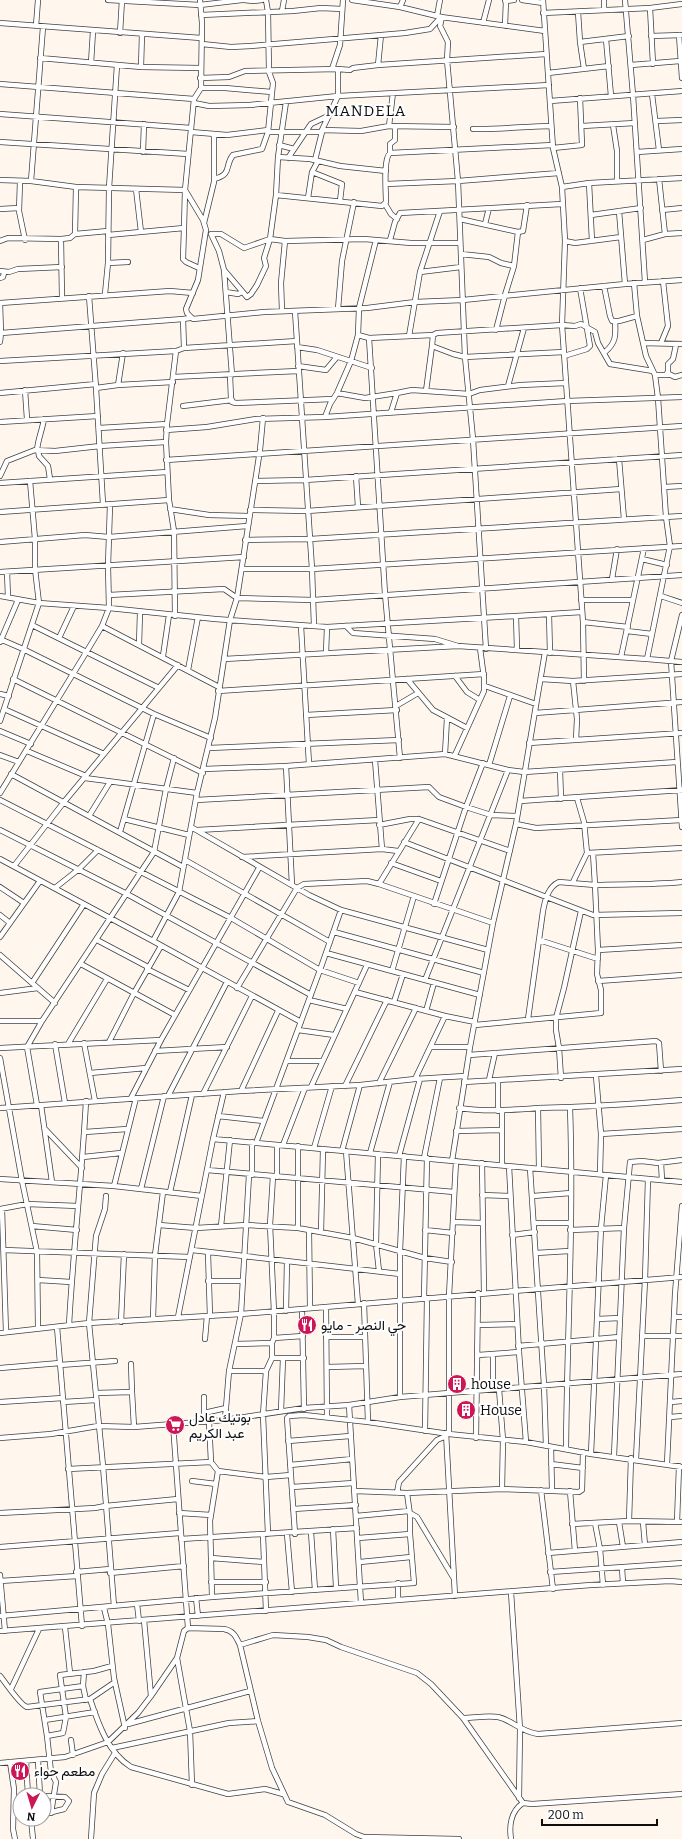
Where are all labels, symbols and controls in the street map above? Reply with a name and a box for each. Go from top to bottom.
district label: MANDELA [326,102,406,120]
restaurant icon: حي النصر - مايو [296,1314,318,1336]
place label: حي النصر - مايو [321,1317,406,1337]
building icon: house [446,1373,468,1395]
place label: house [471,1376,511,1393]
building icon: House [455,1399,477,1421]
place label: House [480,1402,522,1419]
place label: بوتيك عادل عبد الكريم [189,1409,251,1442]
supermarket icon: بوتيك عادل عبد الكريم [164,1414,186,1436]
restaurant icon: مطعم حواء [9,1760,31,1782]
place label: مطعم حواء [34,1763,95,1780]
north arrow [12,1787,52,1827]
scale bar [542,1801,657,1827]
text: 200 m [548,1808,584,1822]
text: N [26,1810,36,1823]

